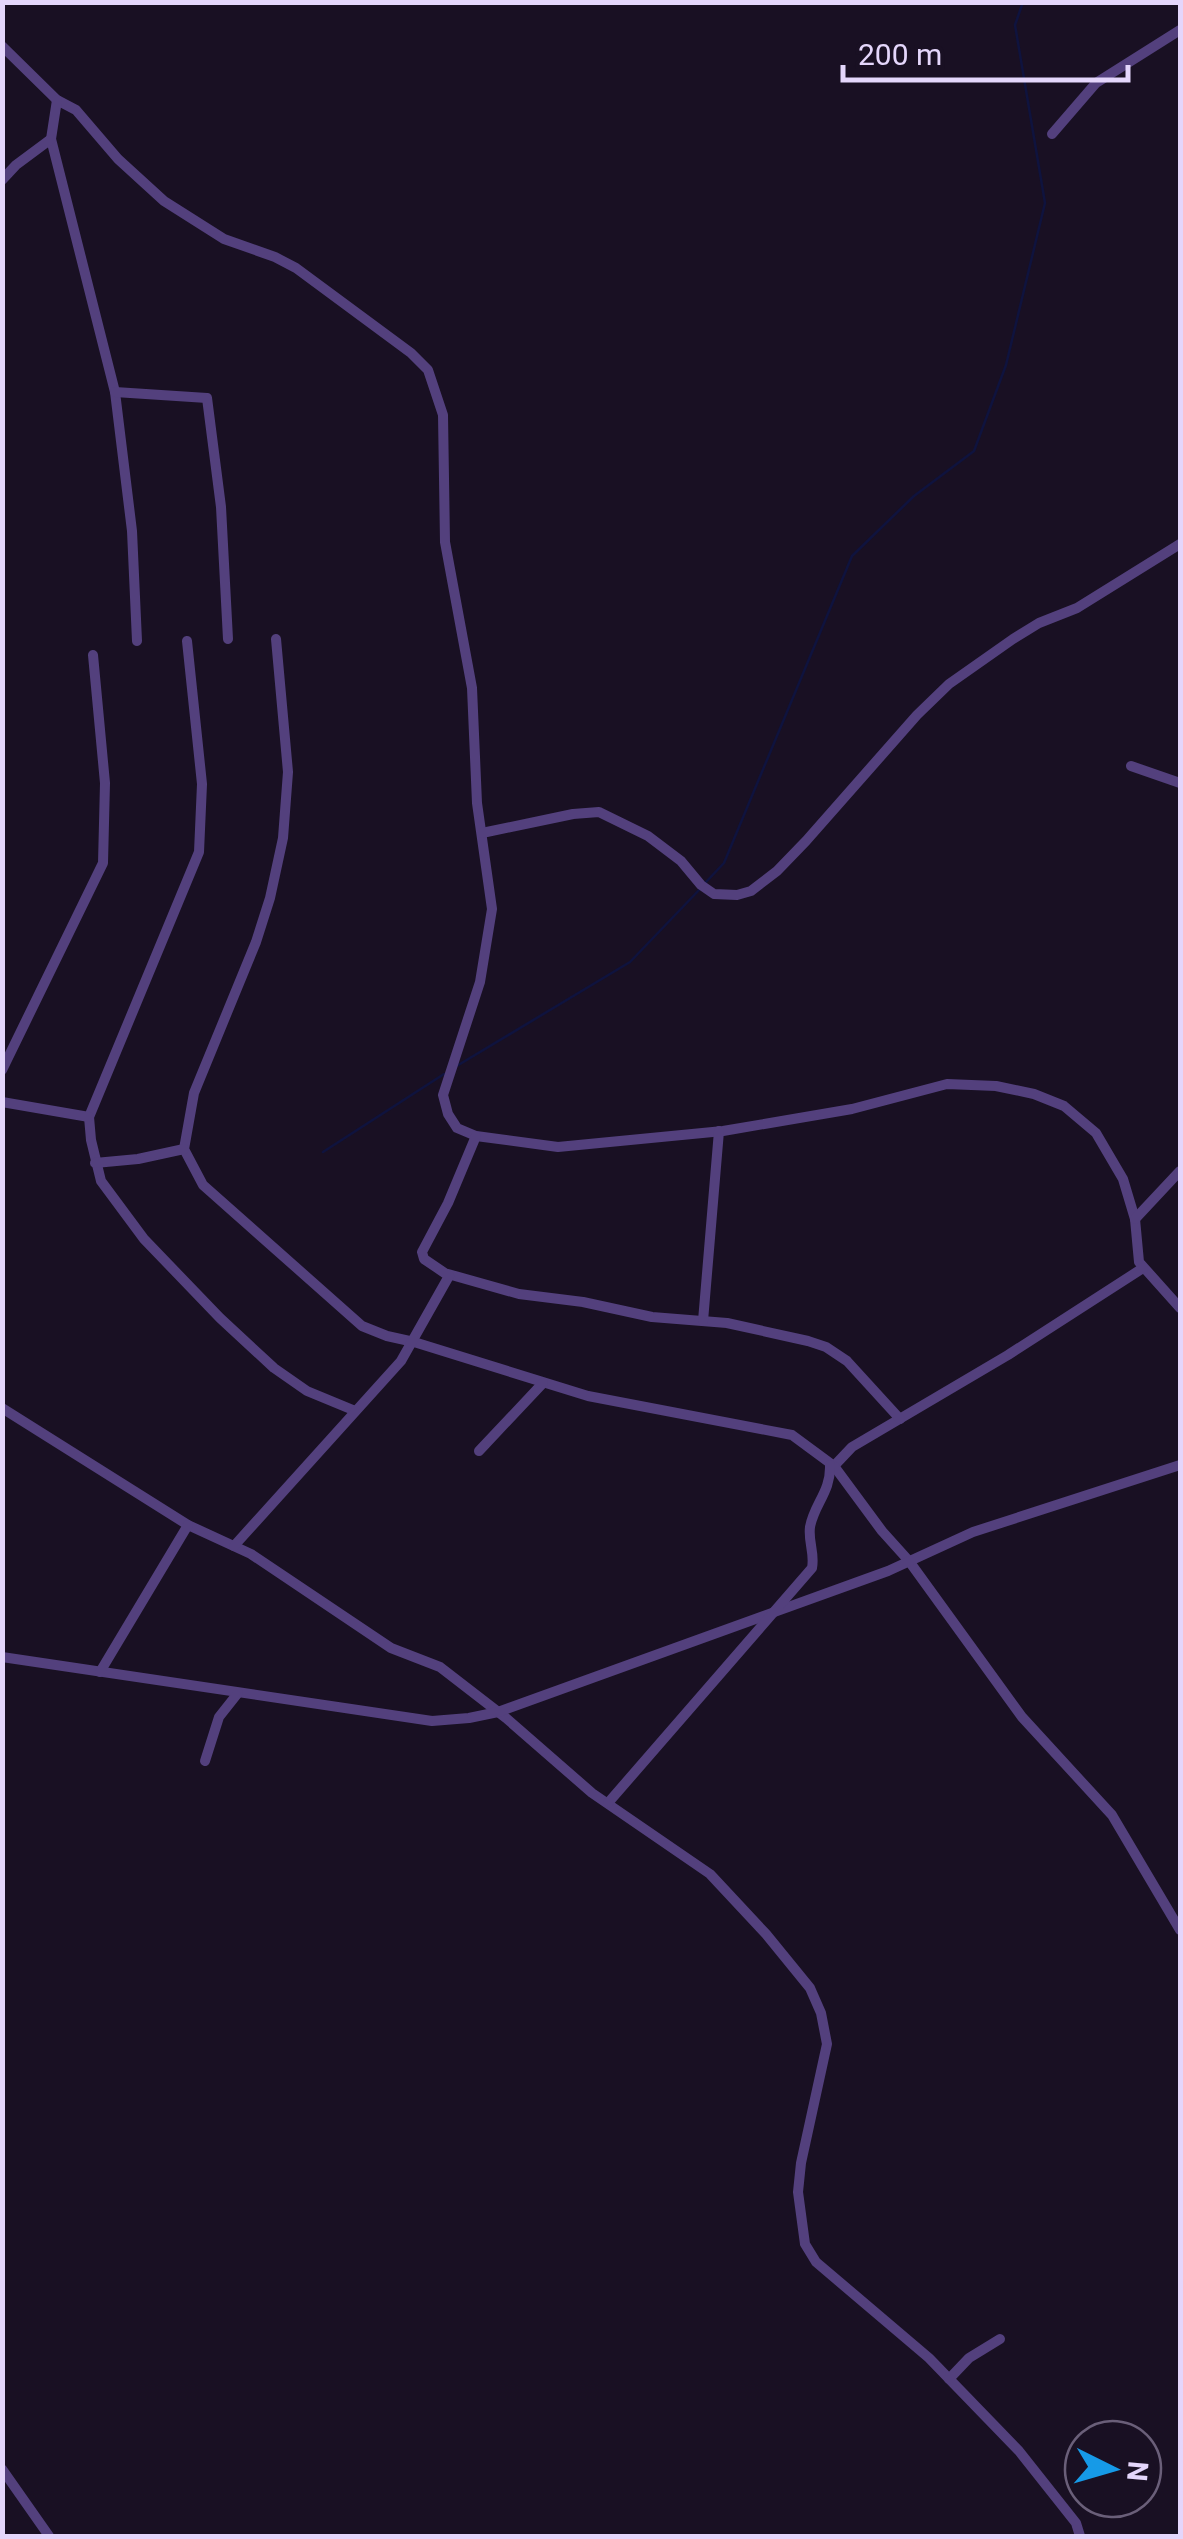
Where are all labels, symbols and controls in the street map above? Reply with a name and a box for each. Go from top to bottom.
scale bar [843,20,1128,82]
text: 200 m [858,37,942,72]
north arrow [1063,2419,1163,2519]
text: N [1120,2460,1155,2482]

